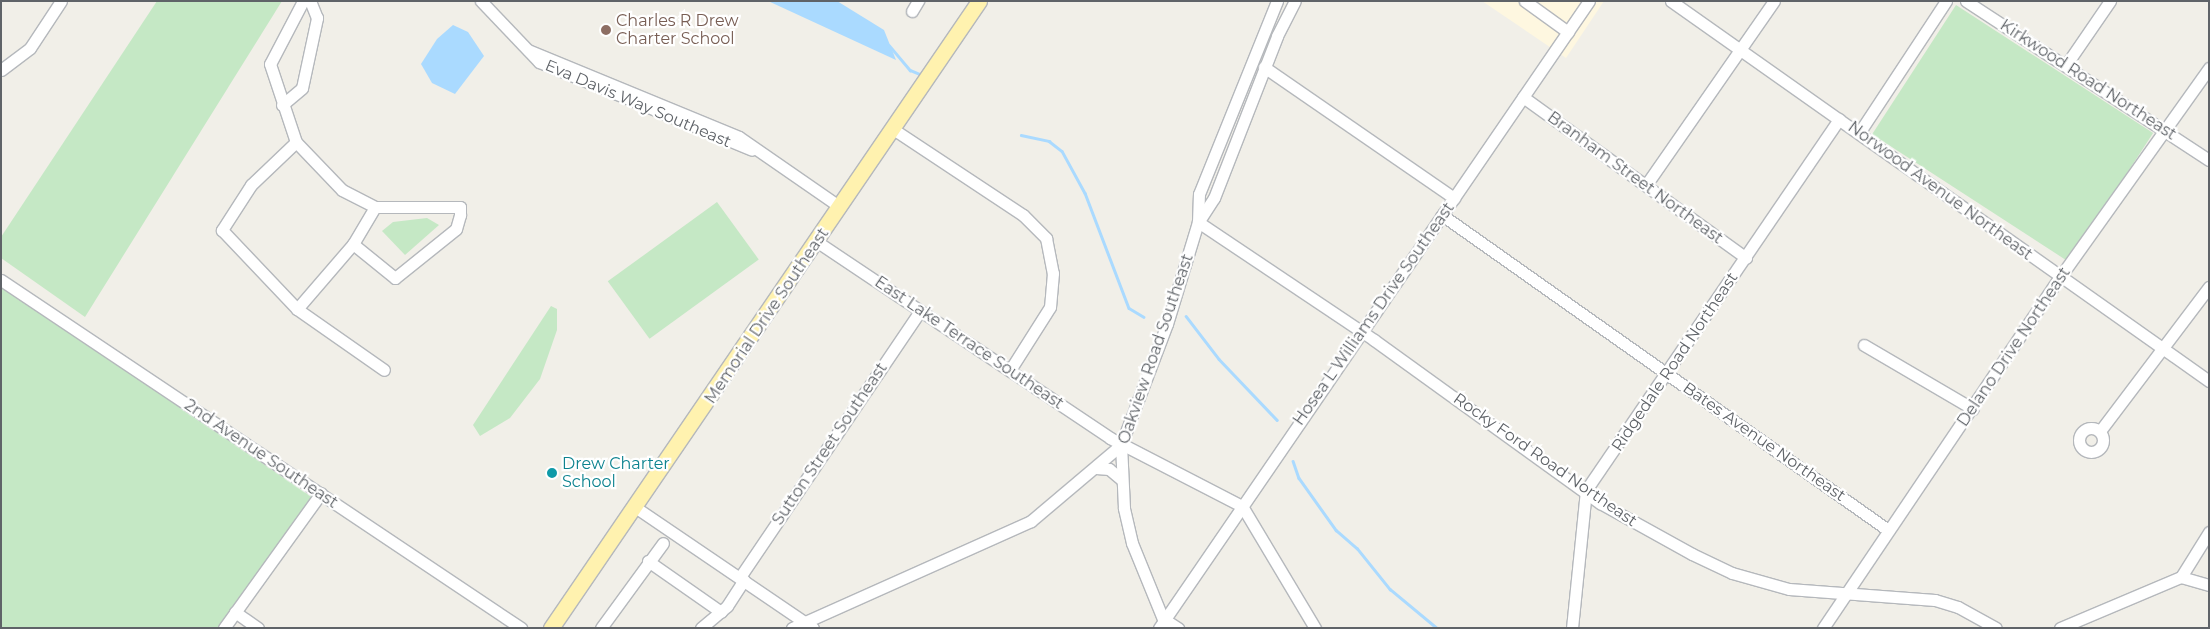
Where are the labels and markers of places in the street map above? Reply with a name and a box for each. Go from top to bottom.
place label: Charles R Drew Charter School [616,11,739,49]
marker: Charles R Drew Charter School [600,24,612,36]
place label: Drew Charter School [562,454,670,492]
marker: Drew Charter School [546,467,558,479]

